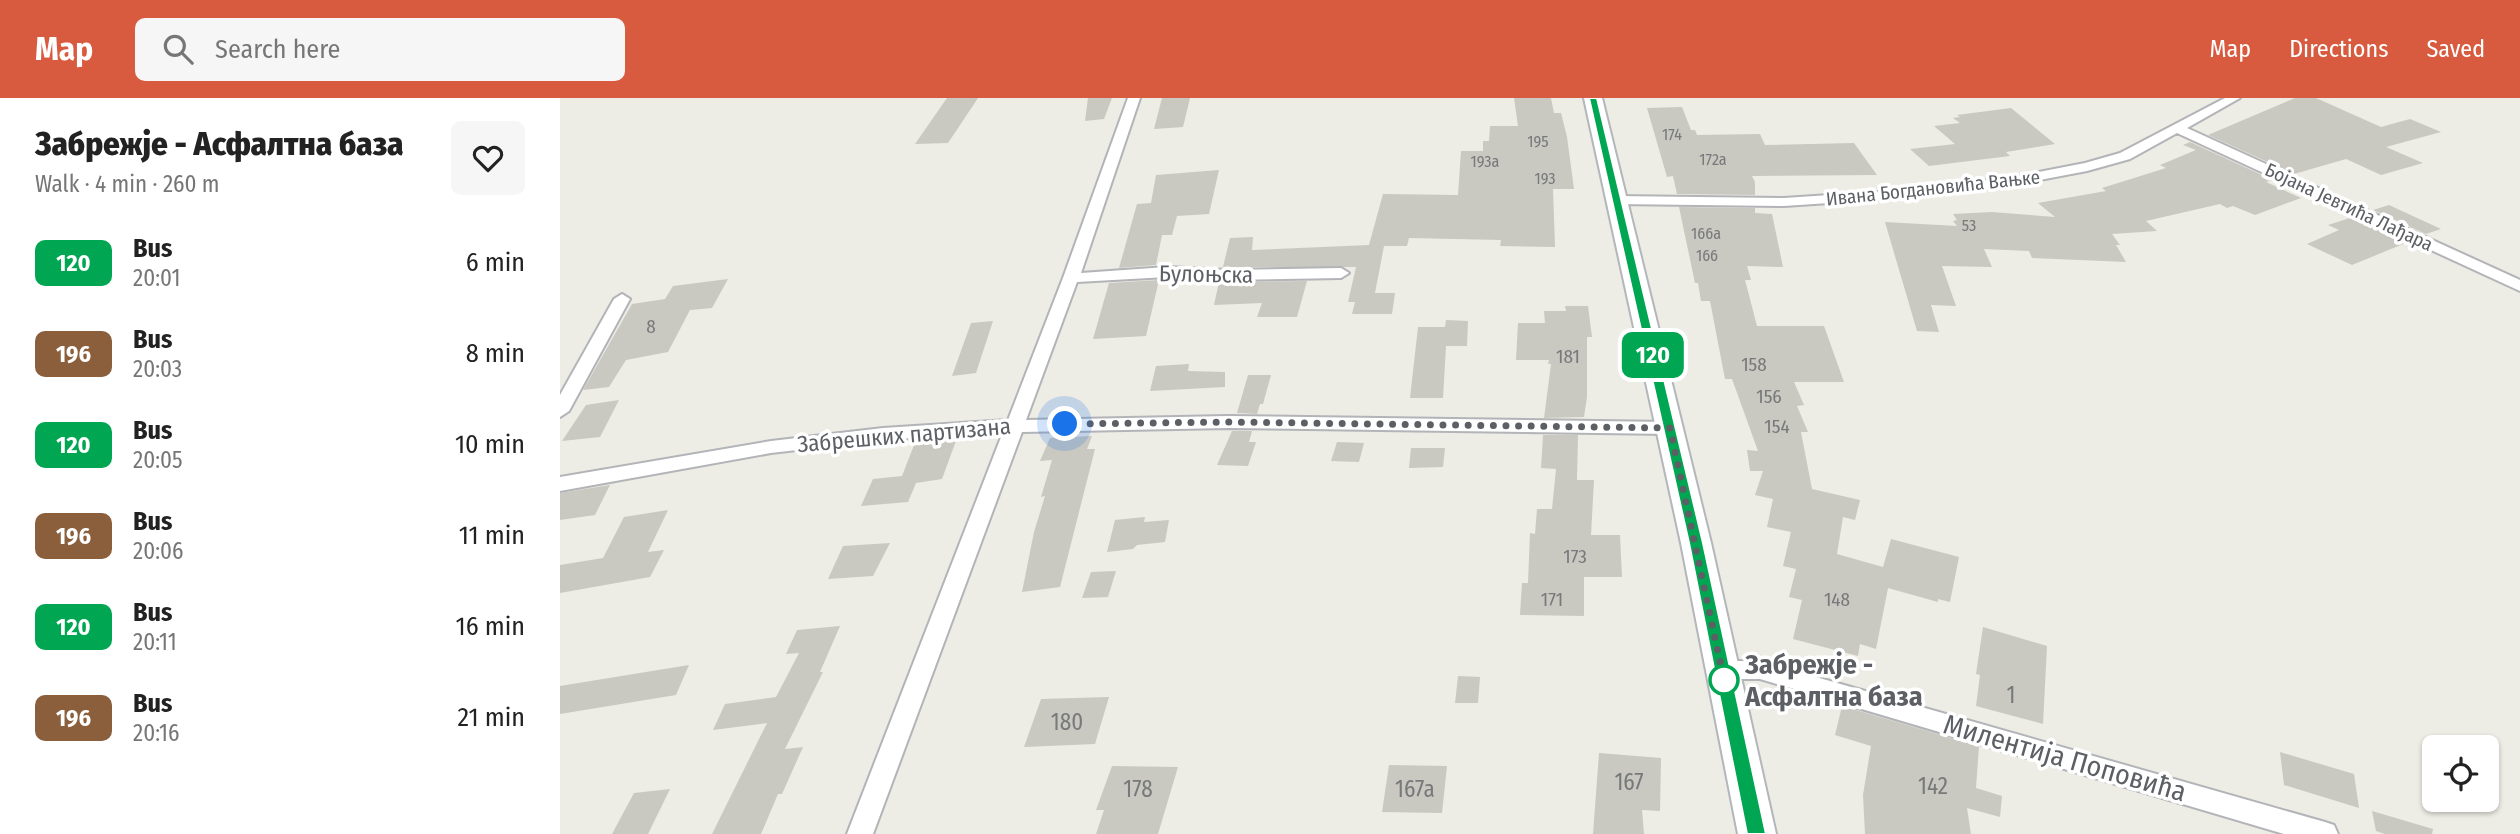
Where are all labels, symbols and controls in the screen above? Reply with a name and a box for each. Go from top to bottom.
search box [135,18,625,81]
text: Map [35,29,93,69]
icon: search [159,30,197,68]
text: Search here [215,34,340,65]
text: Map [2210,35,2251,63]
text: Directions [2289,35,2388,63]
text: Saved [2426,35,2485,63]
button: heart [451,121,525,195]
text: Забрежје - Асфалтна база [35,124,403,164]
house number: 174 [1662,125,1682,144]
house number: 195 [1527,132,1549,151]
house number: 172a [1699,150,1727,169]
house number: 193a [1471,152,1500,171]
street label: Бојана Јевтића Лађара [2261,158,2437,256]
street label: Ивана Богдановића Вањке [1825,165,2041,211]
house number: 193 [1535,169,1555,188]
text: Walk · 4 min · 260 m [35,170,220,198]
house number: 53 [1962,216,1976,235]
house number: 166a [1691,224,1721,243]
text: Bus [133,233,172,264]
house number: 166 [1696,246,1718,265]
text: 6 min [466,247,525,278]
text: 120 [56,249,91,277]
street label: Булоњска [1159,259,1253,289]
text: 20:01 [133,264,180,292]
house number: 8 [646,315,656,338]
text: Bus [133,324,172,355]
line badge: 120 [1613,332,1693,378]
text: 8 min [466,338,525,369]
text: 196 [56,340,91,368]
text: 120 [1636,341,1670,369]
house number: 181 [1556,345,1580,368]
house number: 158 [1741,353,1767,376]
text: 20:03 [133,355,182,383]
house number: 156 [1756,385,1782,408]
your location [1047,406,1082,441]
street label: Забрешких партизана [796,412,1012,458]
text: Bus [133,415,172,446]
house number: 154 [1764,415,1790,438]
text: 10 min [455,429,525,460]
text: 120 [56,431,91,459]
text: 20:05 [133,446,183,474]
text: Bus [133,506,172,537]
text: 11 min [459,520,525,551]
text: 196 [56,522,91,550]
text: 20:06 [133,537,183,565]
house number: 173 [1563,545,1587,568]
house number: 171 [1541,588,1563,611]
house number: 148 [1824,588,1850,611]
text: Bus [133,597,172,628]
text: 16 min [456,611,525,642]
text: 120 [56,613,91,641]
text: 20:11 [133,628,177,656]
place label: Забрежје - Асфалтна база [1744,648,1923,713]
marker: Забрежје - Асфалтна база [1709,665,1739,695]
house number: 1 [2007,681,2015,709]
text: Bus [133,688,172,719]
text: 21 min [458,702,525,733]
text: 196 [56,704,91,732]
house number: 180 [1051,708,1083,736]
street label: Милентија Поповића [1940,708,2190,808]
text: 20:16 [133,719,179,747]
map controls [2422,735,2499,812]
button: locate [2422,735,2499,812]
house number: 167 [1614,768,1644,796]
house number: 142 [1918,772,1948,800]
house number: 178 [1123,775,1153,803]
house number: 167a [1395,775,1435,803]

